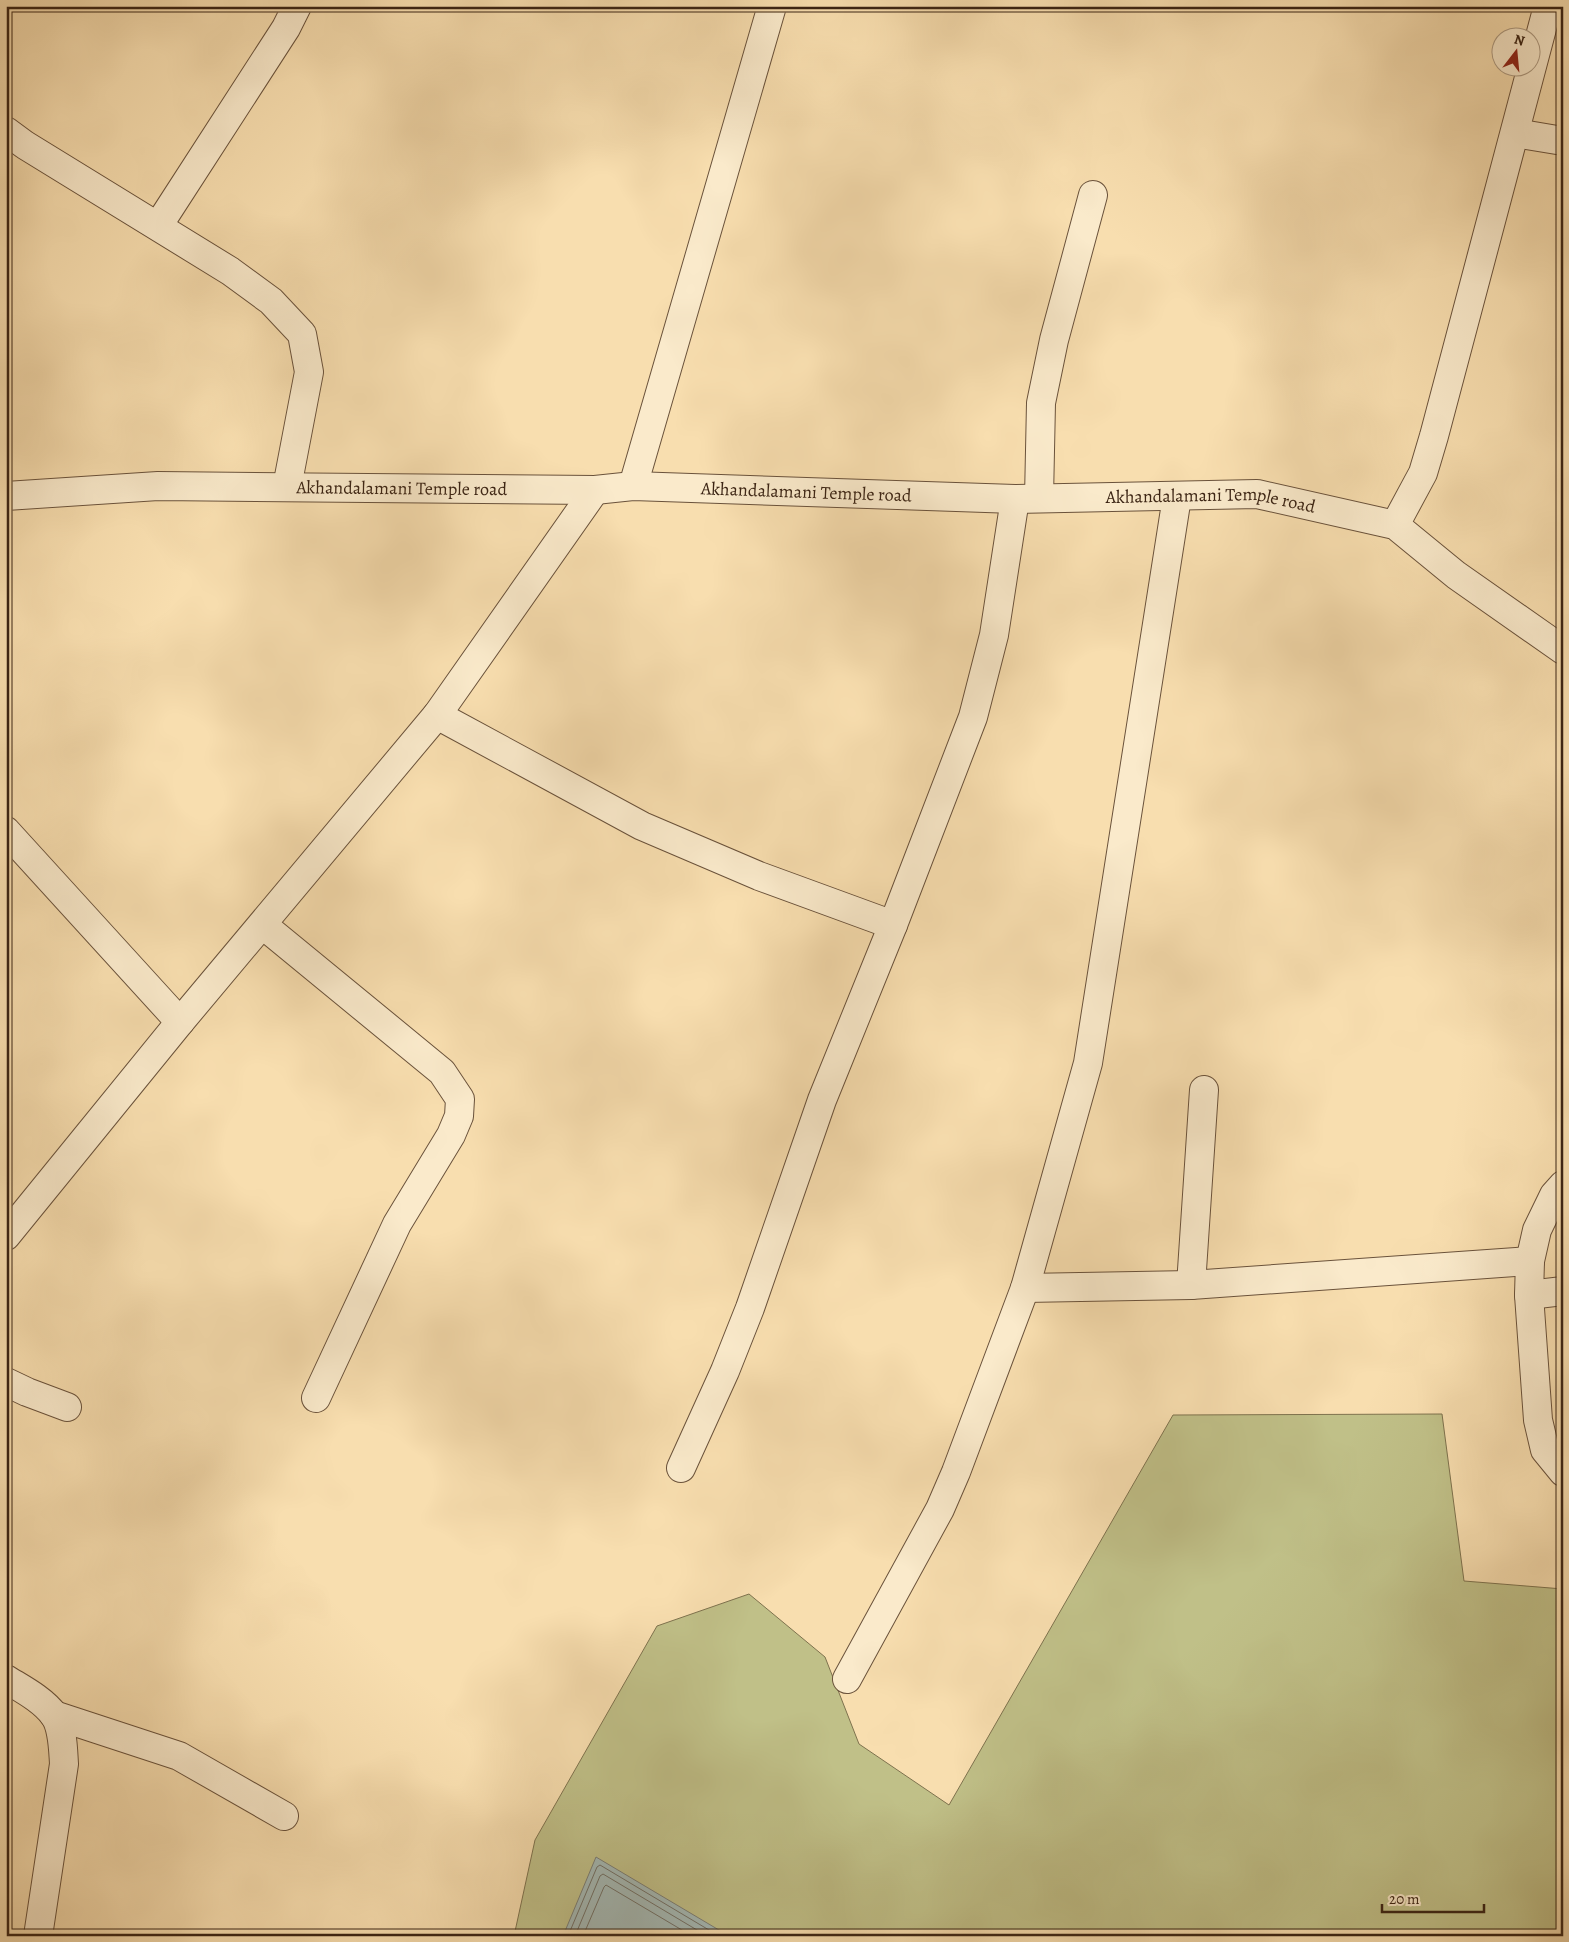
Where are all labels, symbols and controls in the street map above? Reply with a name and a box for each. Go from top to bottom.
north arrow [1492,28,1542,78]
text: N [1512,29,1527,51]
street label: Akhandalamani Temple road [295,475,508,501]
street label: Akhandalamani Temple road [700,476,912,507]
street label: Akhandalamani Temple road [1105,482,1318,519]
scale bar [1382,1882,1484,1914]
text: 20 m [1389,1889,1420,1909]

